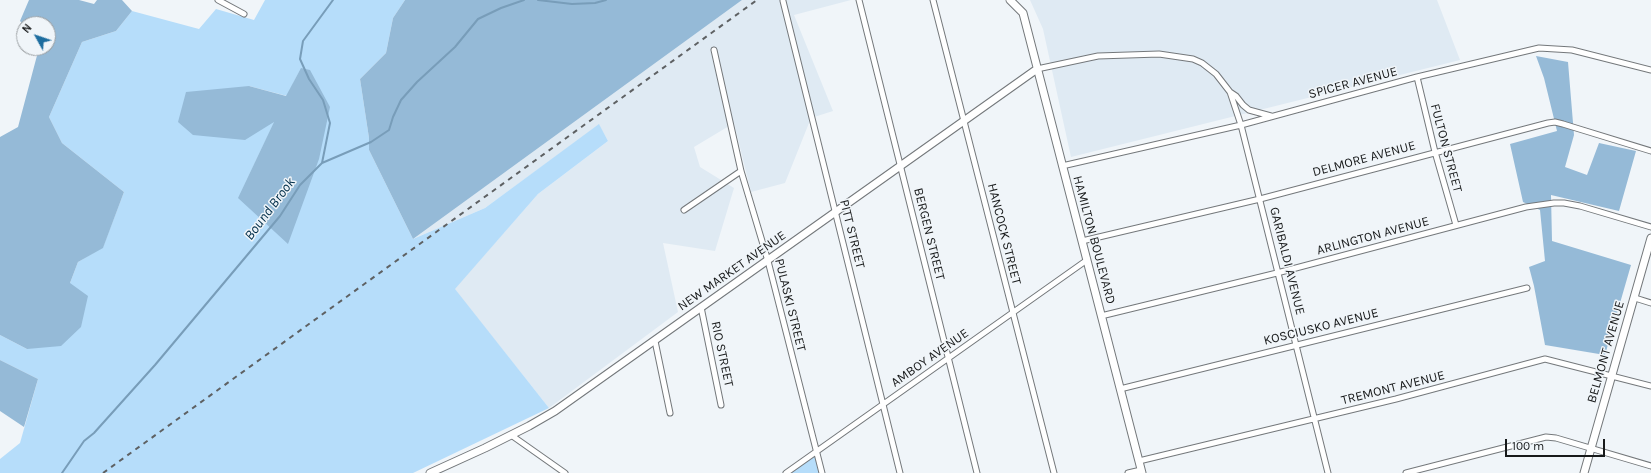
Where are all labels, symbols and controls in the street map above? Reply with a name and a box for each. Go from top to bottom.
north arrow [16,16,56,56]
text: N [20,21,35,36]
street label: SPICER AVENUE [1307,64,1399,102]
street label: FULTON STREET [1427,102,1465,194]
street label: DELMORE AVENUE [1311,138,1417,180]
water label: Bound Brook [241,174,299,244]
street label: HAMILTON BOULEVARD [1069,174,1119,306]
street label: HANCOCK STREET [984,182,1024,286]
street label: BERGEN STREET [910,186,948,282]
street label: PITT STREET [836,198,868,270]
street label: GARIBALDI AVENUE [1266,205,1308,317]
street label: ARLINGTON AVENUE [1315,213,1431,259]
street label: NEW MARKET AVENUE [675,228,789,314]
street label: PULASKI STREET [771,257,809,353]
street label: BELMONT AVENUE [1584,299,1628,405]
street label: KOSCIUSKO AVENUE [1262,305,1380,349]
street label: RIO STREET [707,320,737,388]
street label: AMBOY AVENUE [888,325,972,391]
street label: TREMONT AVENUE [1340,368,1446,408]
scale bar [1507,431,1607,457]
text: 100 m [1512,439,1544,453]

